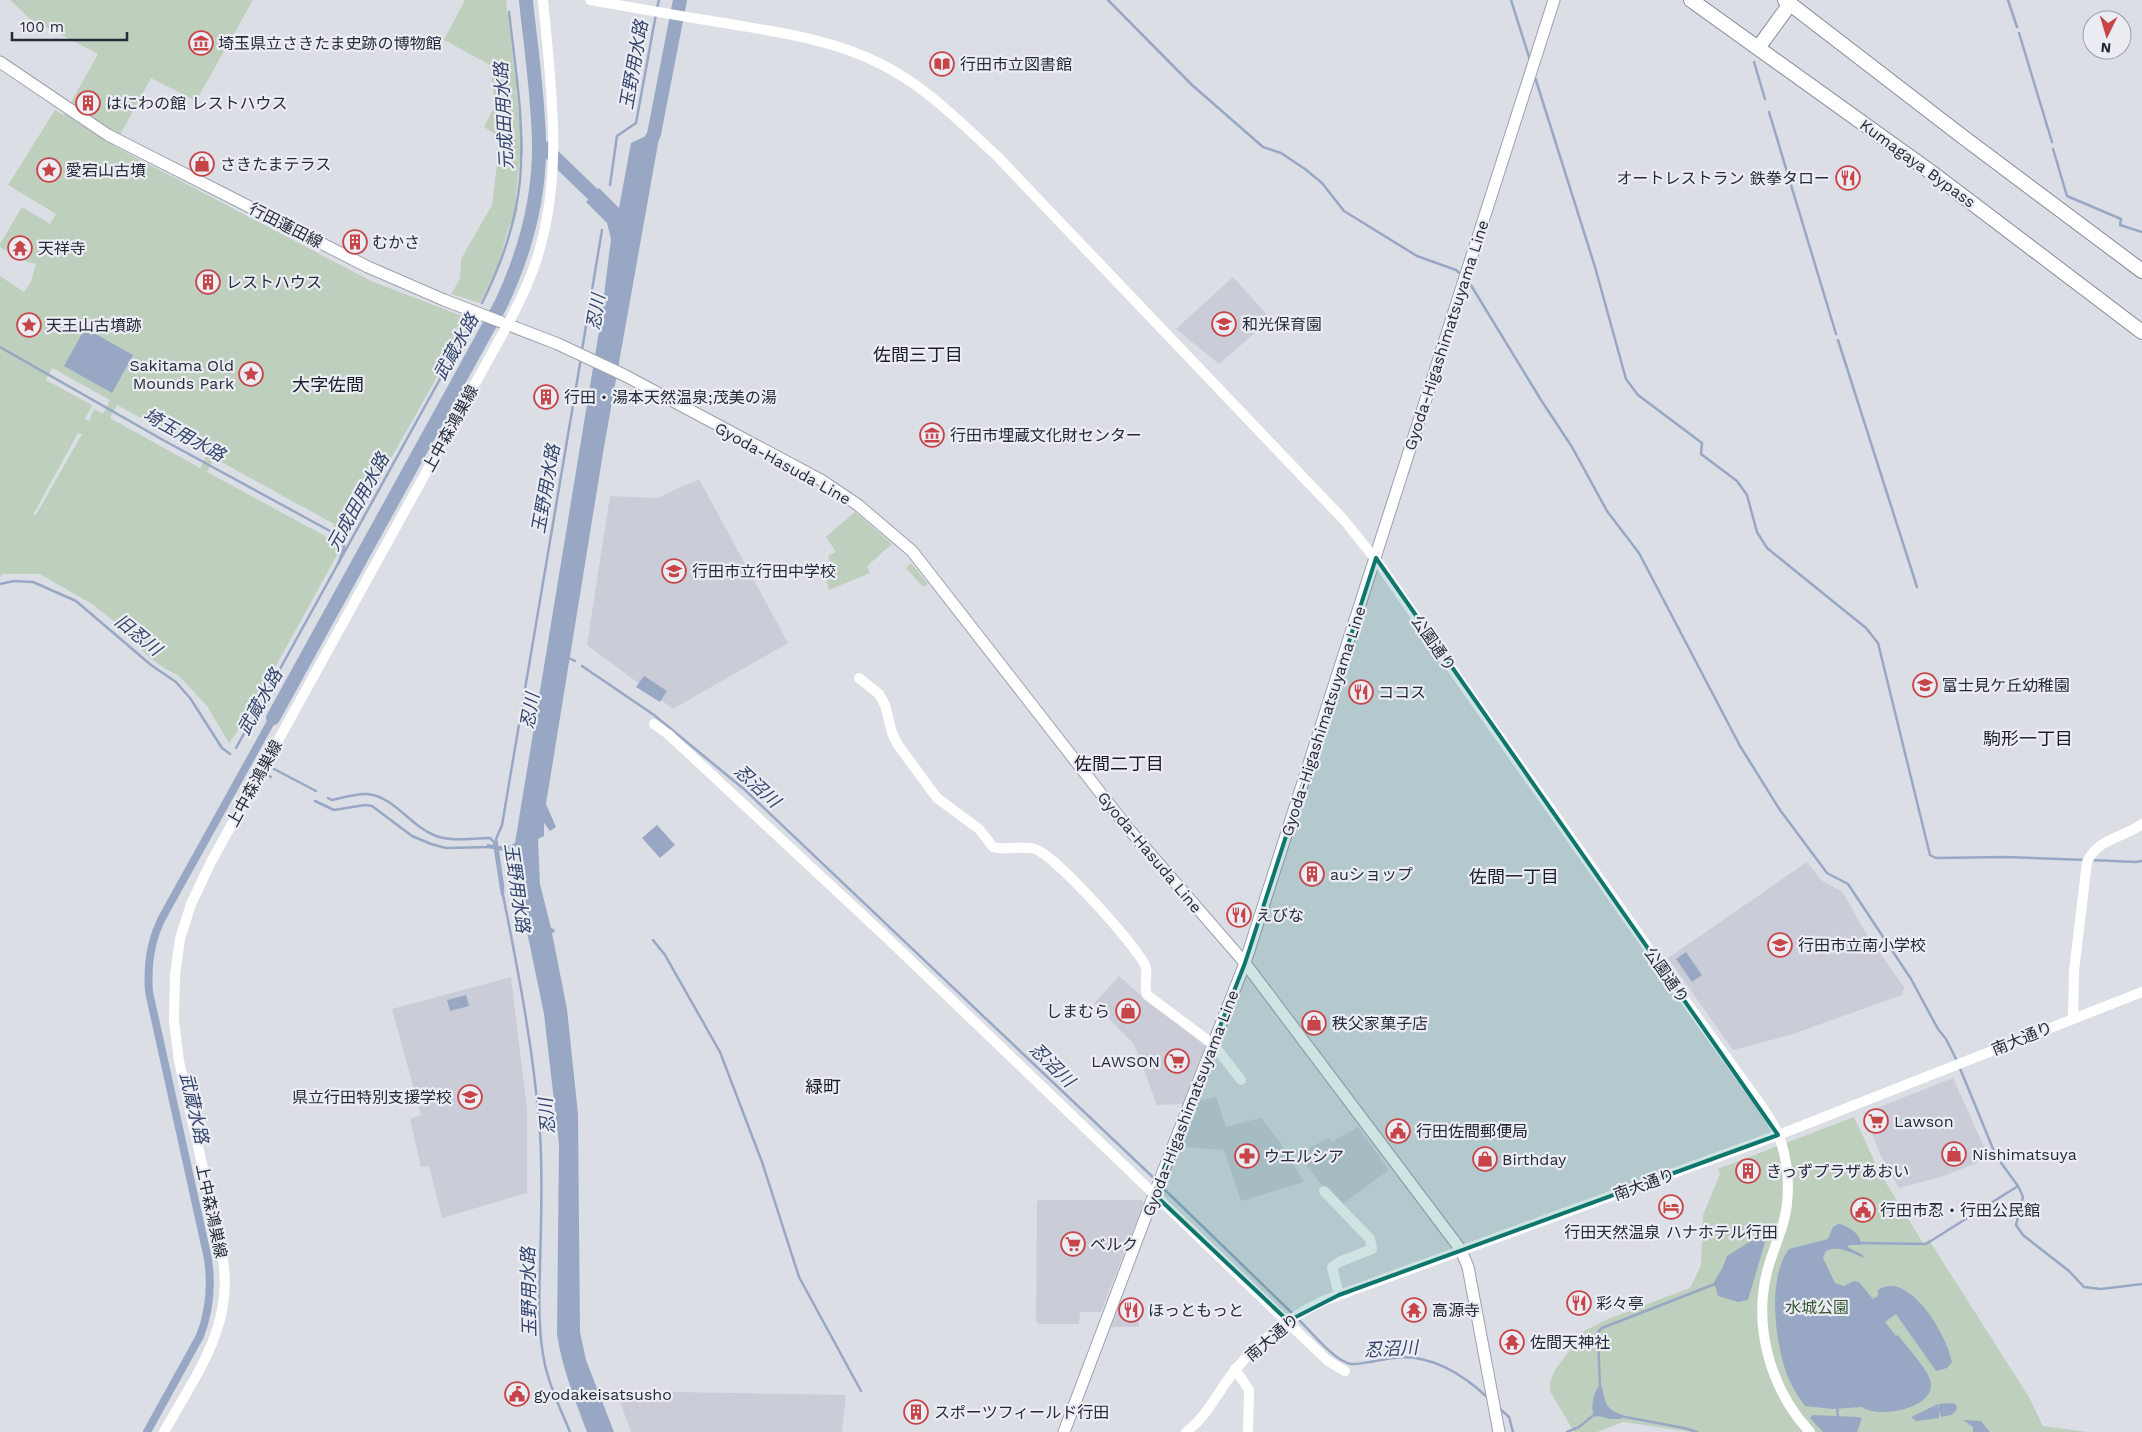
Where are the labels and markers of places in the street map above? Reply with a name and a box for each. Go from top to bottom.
museum icon: 埼玉県立さきたま史跡の博物館 [188,30,214,56]
place label: 埼玉県立さきたま史跡の博物館 [218,34,442,53]
library icon: 行田市立図書館 [929,51,955,77]
place label: 行田市立図書館 [960,55,1072,74]
building icon: はにわの館 レストハウス [75,90,101,116]
place label: はにわの館 レストハウス [106,94,287,113]
shop icon: さきたまテラス [189,151,215,177]
place label: さきたまテラス [220,155,331,174]
place icon: 愛宕山古墳 [36,157,62,183]
place label: 愛宕山古墳 [66,161,146,180]
restaurant icon: オートレストラン 鉄拳タロー [1835,165,1861,191]
place label: オートレストラン 鉄拳タロー [1617,169,1830,188]
building icon: むかさ [342,229,368,255]
place label: むかさ [372,233,420,252]
temple icon: 天祥寺 [7,235,33,261]
place label: 天祥寺 [38,239,86,258]
building icon: レストハウス [195,269,221,295]
place label: レストハウス [226,273,322,292]
school or university icon: 和光保育園 [1211,311,1237,337]
place icon: 天王山古墳跡 [16,312,42,338]
place label: 和光保育園 [1242,315,1322,334]
place label: 天王山古墳跡 [46,316,142,335]
place label: Sakitama Old Mounds Park [129,356,234,393]
place icon: Sakitama Old Mounds Park [238,361,264,387]
building icon: 行田・湯本天然温泉;茂美の湯 [533,384,559,410]
place label: 行田・湯本天然温泉;茂美の湯 [564,388,777,407]
museum icon: 行田市埋蔵文化財センター [919,422,945,448]
place label: 行田市埋蔵文化財センター [950,426,1142,445]
school or university icon: 行田市立行田中学校 [661,558,687,584]
place label: 行田市立行田中学校 [692,562,836,581]
school or university icon: 富士見ケ丘幼稚園 [1912,672,1938,698]
place label: 富士見ケ丘幼稚園 [1942,676,2070,695]
restaurant icon: ココス [1348,679,1374,705]
place label: ココス [1378,683,1426,702]
building icon: auショップ [1299,861,1325,887]
place label: auショップ [1330,865,1413,884]
restaurant icon: えびな [1226,902,1252,928]
place label: えびな [1256,906,1304,925]
school or university icon: 行田市立南小学校 [1767,932,1793,958]
place label: 行田市立南小学校 [1798,936,1926,955]
shop icon: しまむら [1115,998,1141,1024]
place label: しまむら [1046,1002,1110,1021]
shop icon: 秩父家菓子店 [1301,1010,1327,1036]
place label: 秩父家菓子店 [1332,1014,1428,1033]
supermarket icon: LAWSON [1164,1048,1190,1074]
place label: LAWSON [1091,1052,1160,1071]
school or university icon: 県立行田特別支援学校 [457,1084,483,1110]
place label: 県立行田特別支援学校 [292,1088,452,1107]
supermarket icon: Lawson [1863,1108,1889,1134]
place label: Lawson [1894,1112,1954,1131]
public building icon: 行田佐間郵便局 [1385,1118,1411,1144]
place label: 行田佐間郵便局 [1416,1122,1528,1141]
shop icon: Nishimatsuya [1941,1141,1967,1167]
pharmacy icon: ウエルシア [1234,1143,1260,1169]
place label: Nishimatsuya [1972,1145,2077,1164]
shop icon: Birthday [1472,1146,1498,1172]
place label: ウエルシア [1264,1147,1344,1166]
place label: Birthday [1502,1150,1567,1169]
building icon: きっずプラザあおい [1735,1158,1761,1184]
place label: きっずプラザあおい [1766,1162,1909,1181]
hotel icon: 行田天然温泉 ハナホテル行田 [1658,1194,1684,1220]
public building icon: 行田市忍・行田公民館 [1850,1197,1876,1223]
place label: 行田市忍・行田公民館 [1880,1201,2040,1220]
place label: 行田天然温泉 ハナホテル行田 [1564,1223,1778,1242]
supermarket icon: ベルク [1060,1231,1086,1257]
place label: ベルク [1090,1235,1138,1254]
restaurant icon: 彩々亭 [1566,1290,1592,1316]
place label: 彩々亭 [1596,1294,1644,1313]
restaurant icon: ほっともっと [1118,1297,1144,1323]
temple icon: 高源寺 [1401,1297,1427,1323]
place label: ほっともっと [1148,1301,1244,1320]
place label: 高源寺 [1432,1301,1480,1320]
temple icon: 佐間天神社 [1499,1329,1525,1355]
place label: 佐間天神社 [1530,1333,1610,1352]
public building icon: gyodakeisatsusho [504,1381,530,1407]
place label: gyodakeisatsusho [534,1385,672,1404]
building icon: スポーツフィールド行田 [903,1399,929,1425]
place label: スポーツフィールド行田 [934,1403,1109,1422]

